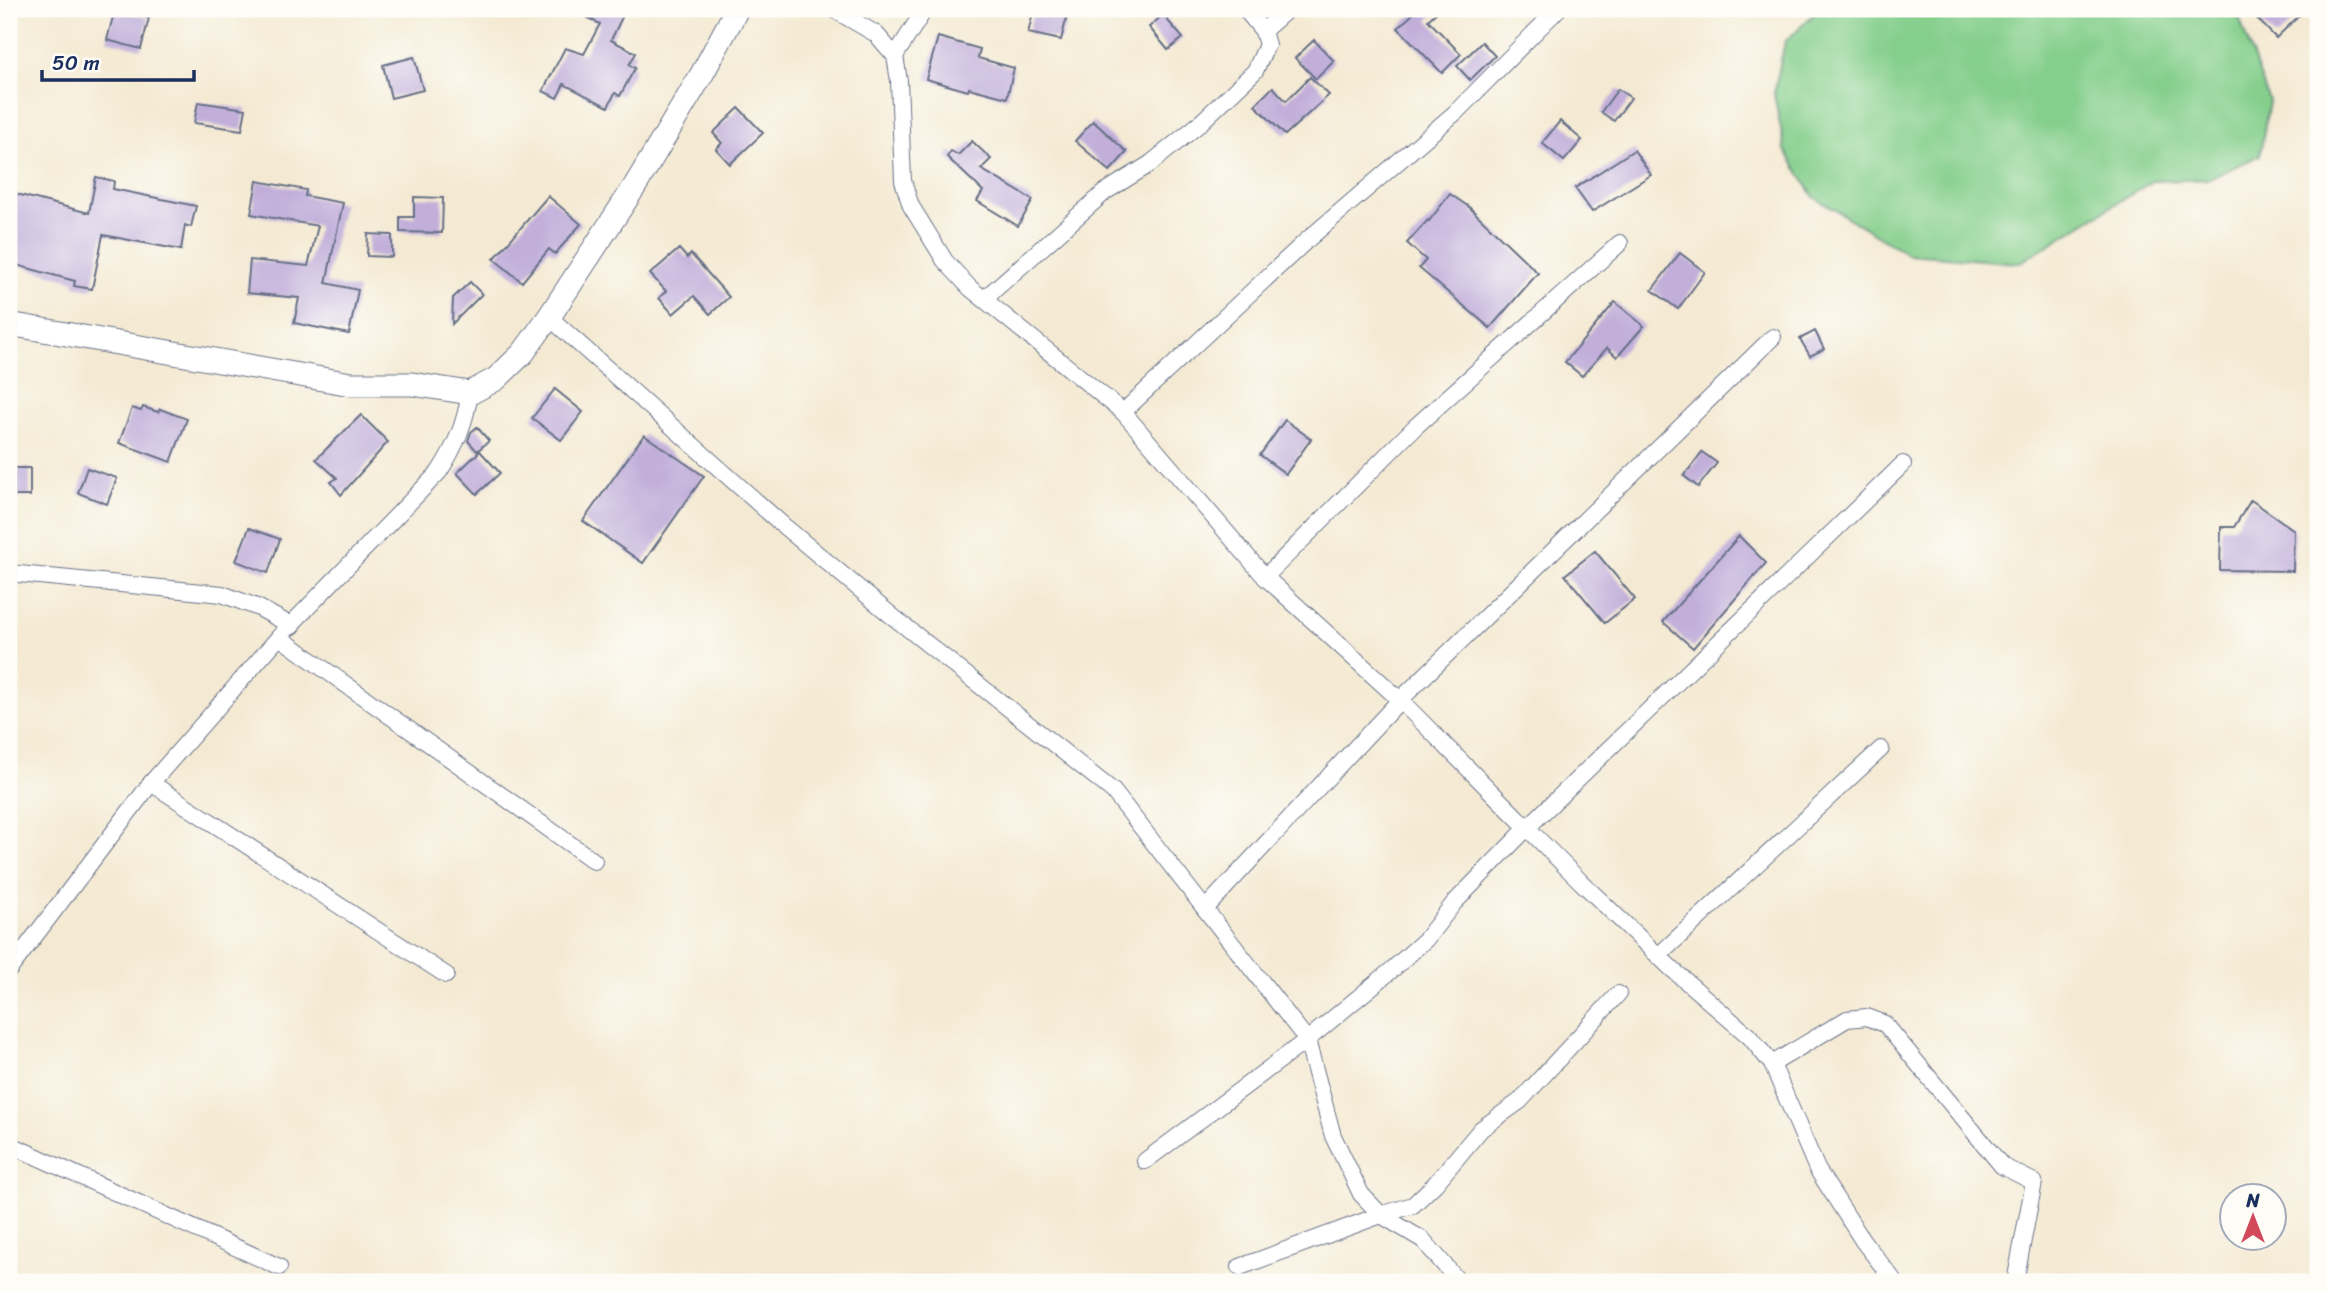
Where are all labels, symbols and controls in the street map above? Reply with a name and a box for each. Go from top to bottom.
scale bar [42,38,194,82]
text: 50 m [52,44,100,82]
north arrow [2218,1182,2288,1252]
text: N [2245,1184,2260,1217]

